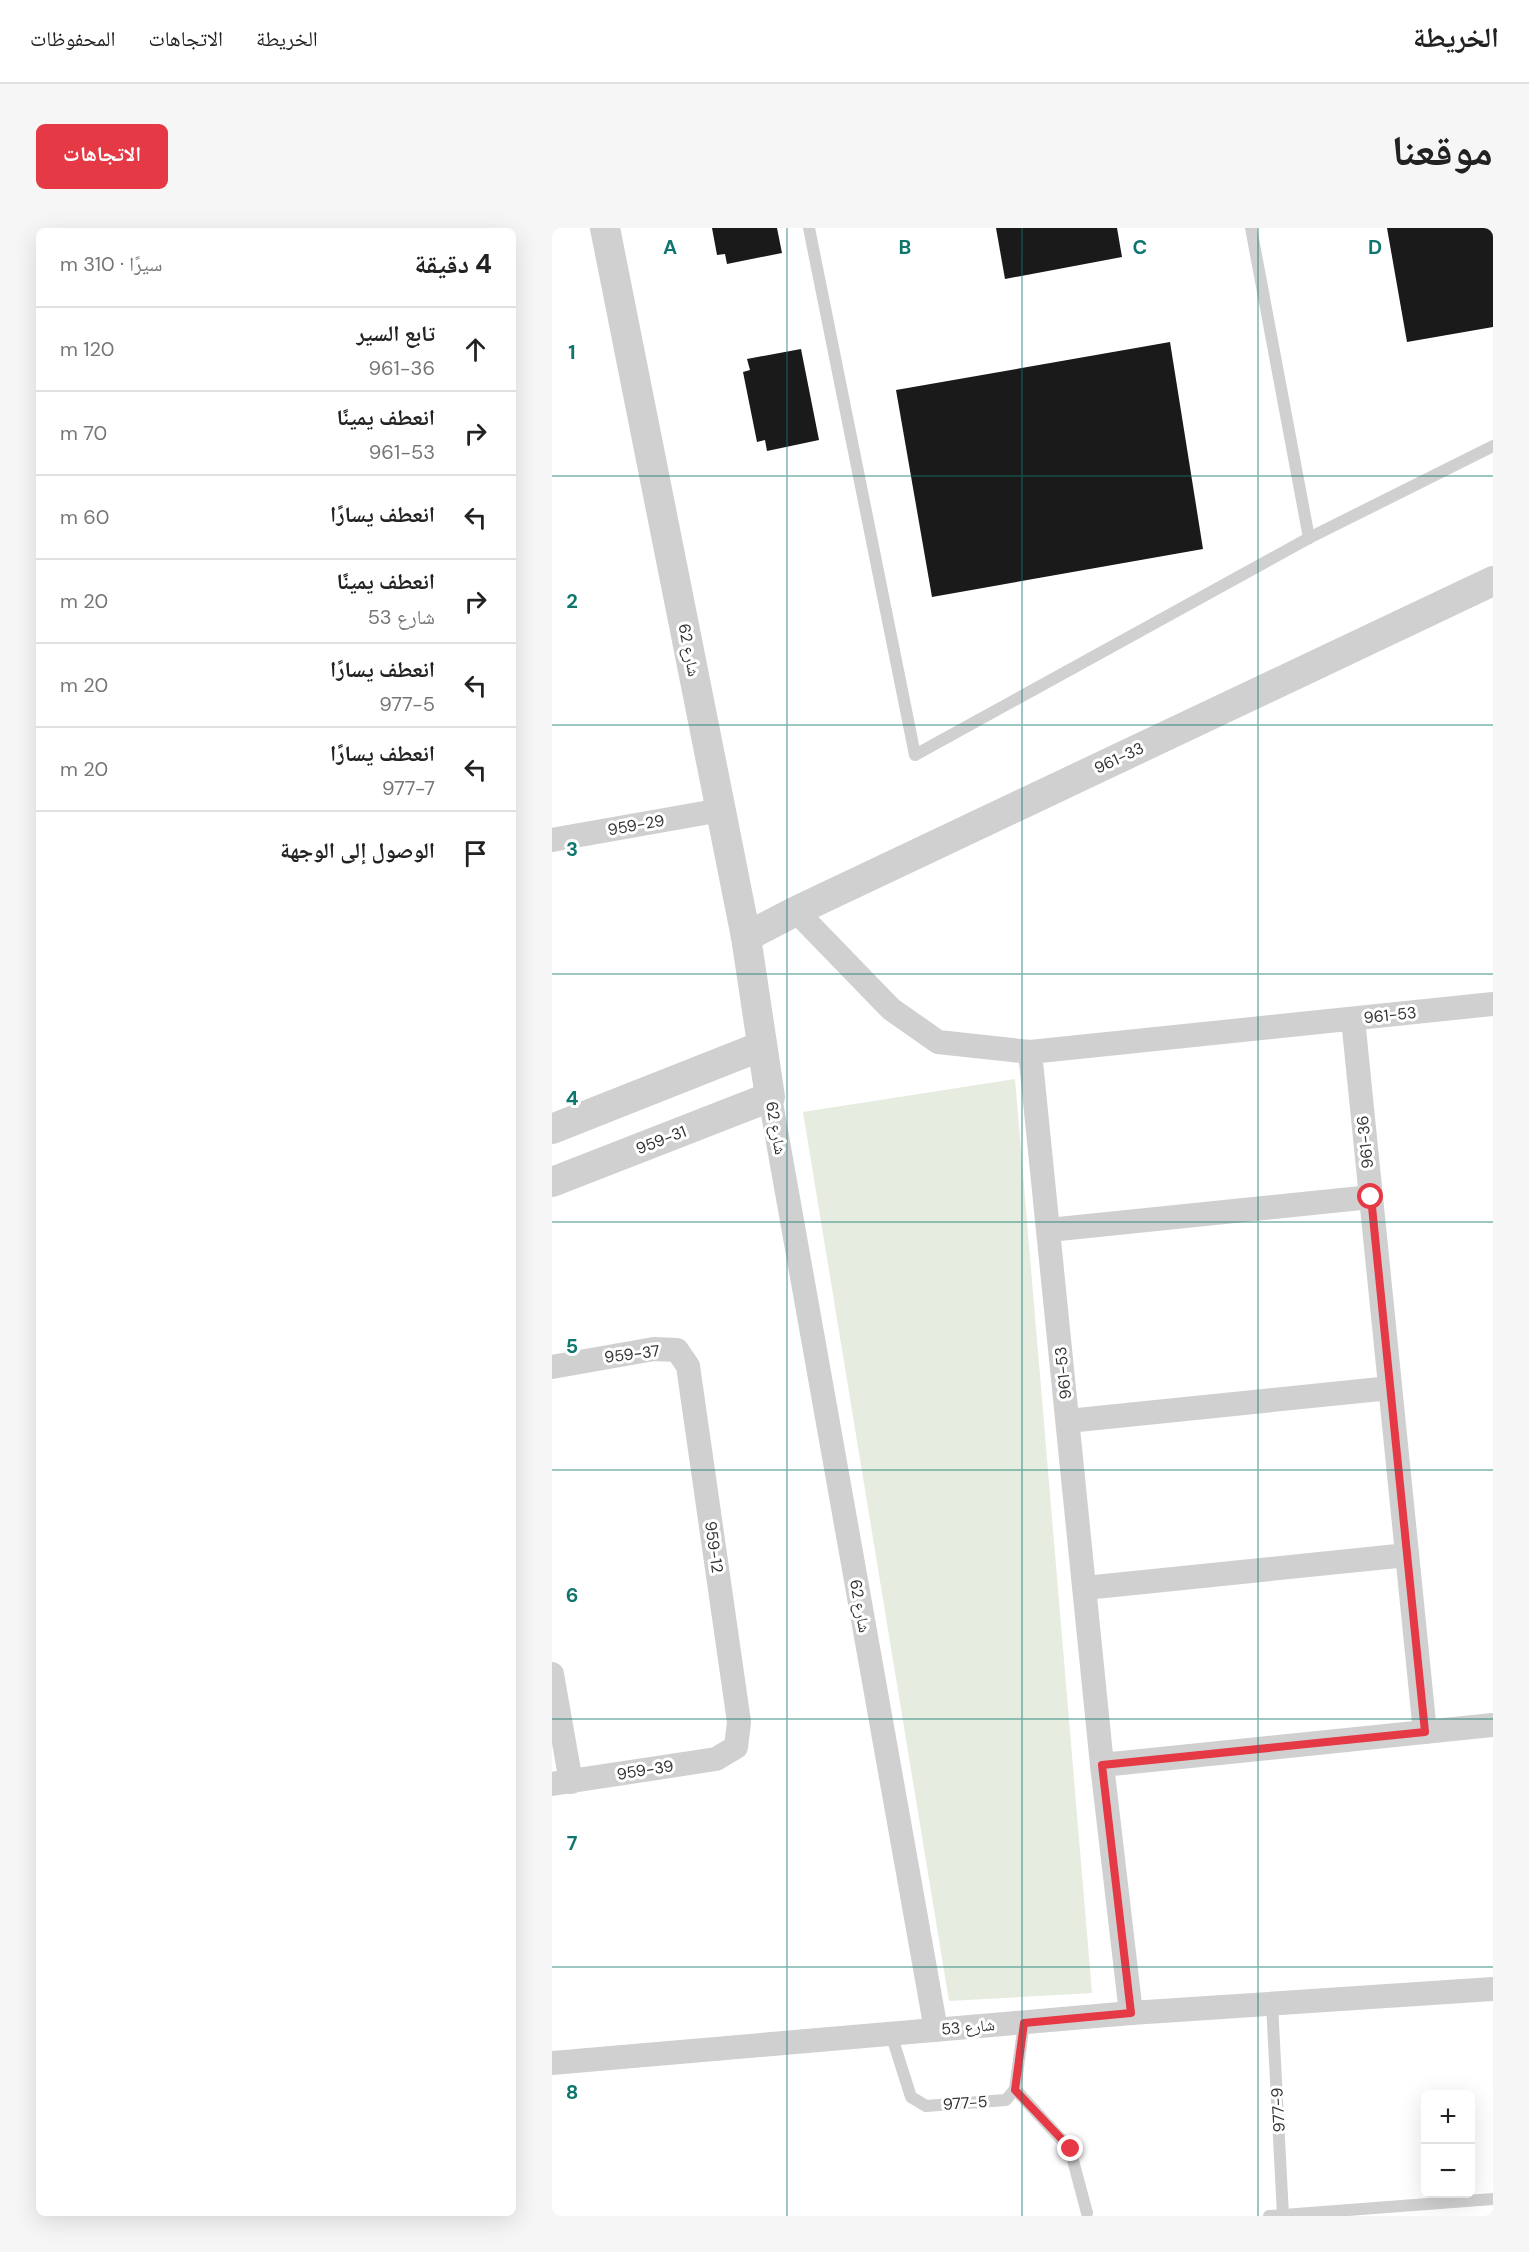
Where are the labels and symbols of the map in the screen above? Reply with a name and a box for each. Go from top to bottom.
text: A [663,234,677,260]
text: B [899,234,911,260]
text: C [1133,234,1147,260]
text: D [1368,234,1382,260]
text: 1 [568,339,576,365]
text: 2 [566,588,578,614]
street label: شارع 62 [674,622,704,678]
street label: 961-33 [1091,737,1147,779]
street label: 959-29 [606,810,666,840]
text: 3 [566,836,578,862]
street label: 961-53 [1363,1002,1417,1028]
text: 4 [566,1085,579,1111]
street label: شارع 62 [761,1100,791,1156]
street label: 961-36 [1352,1114,1378,1170]
street label: 959-31 [633,1121,689,1159]
route start [1357,1183,1383,1209]
text: 5 [566,1333,578,1359]
street label: 959-37 [603,1340,661,1368]
street label: 961-53 [1050,1346,1076,1400]
street label: 959-12 [700,1520,728,1574]
street label: شارع 62 [845,1578,875,1634]
text: 6 [566,1582,578,1608]
street label: 959-39 [615,1755,675,1785]
text: 7 [567,1830,578,1856]
street label: شارع 53 [940,2014,996,2040]
text: 8 [566,2079,578,2105]
street label: 977-9 [1266,2087,1290,2133]
street label: 977-5 [942,2091,988,2115]
route end [1057,2135,1083,2161]

